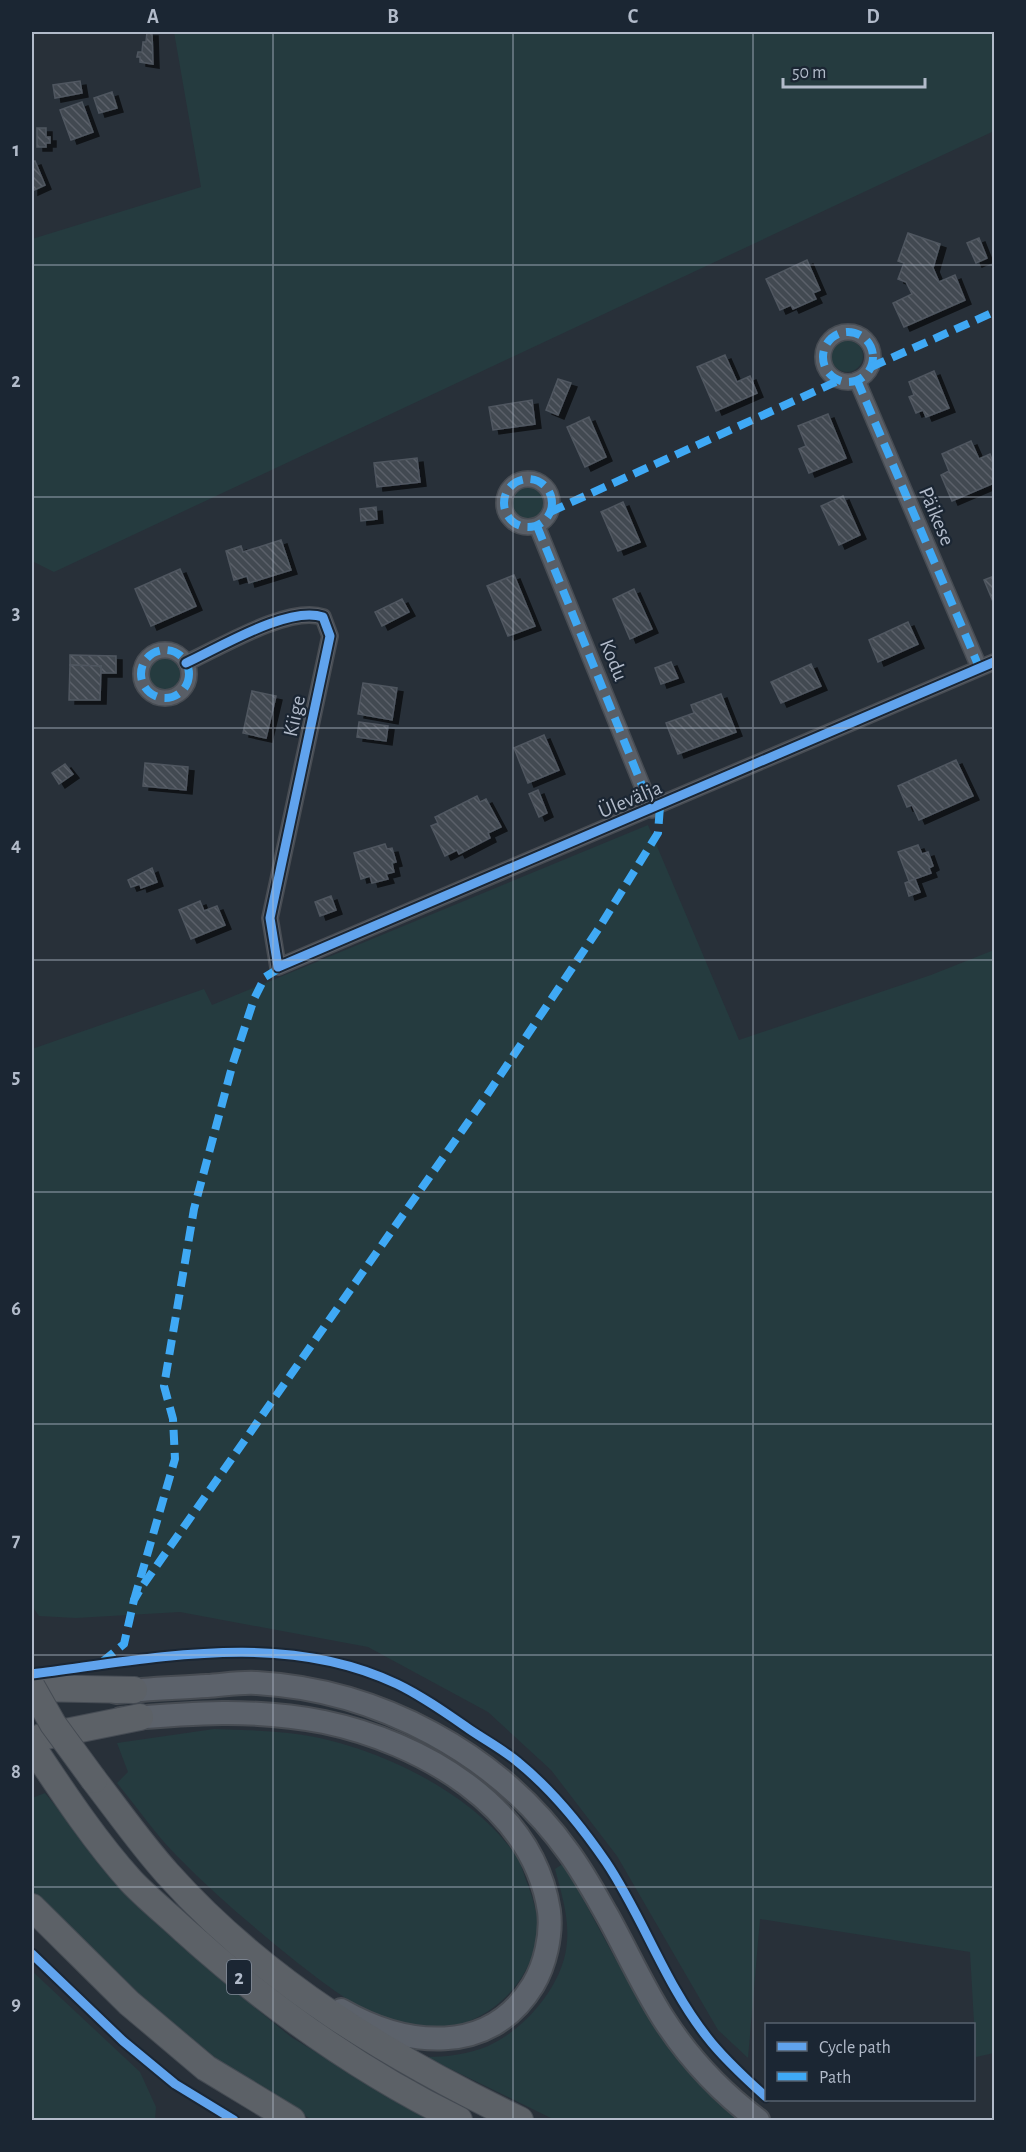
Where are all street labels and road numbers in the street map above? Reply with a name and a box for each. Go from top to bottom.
street label: Päikese [915,484,958,549]
street label: Kodu [596,636,631,684]
street label: Kiige [280,694,309,739]
street label: Ülevälja [595,776,665,822]
road number: 2 [227,1960,251,1994]

